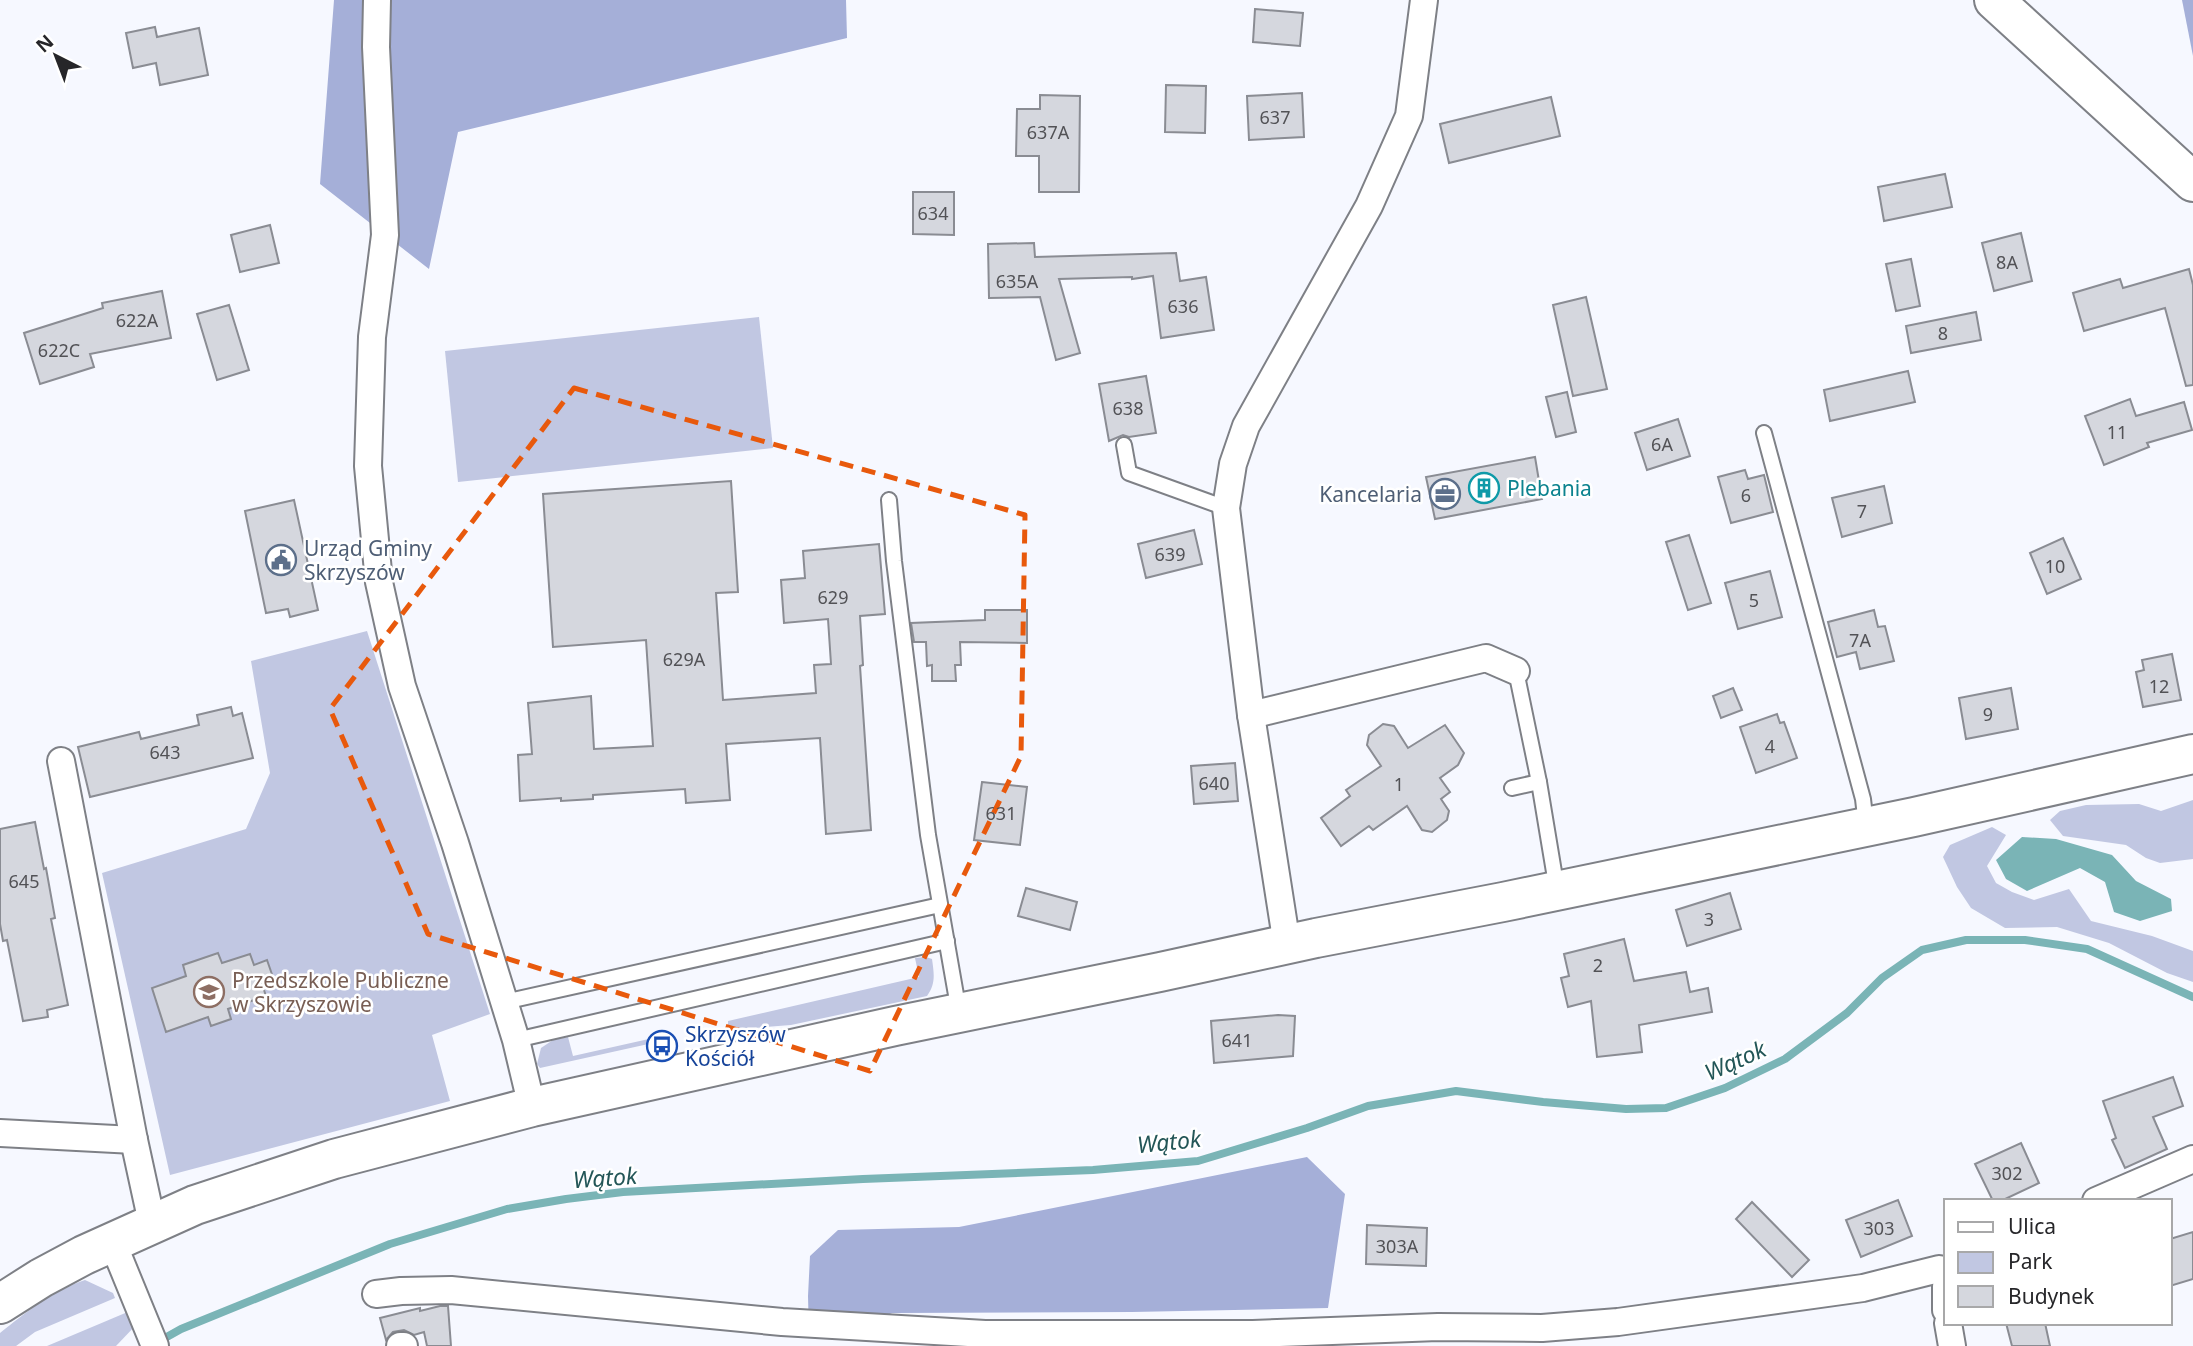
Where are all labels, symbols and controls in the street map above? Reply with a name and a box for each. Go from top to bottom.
north arrow [21,21,91,91]
text: N [30,29,59,58]
house number: 637 [1260,105,1290,129]
house number: 637A [1027,120,1070,144]
house number: 634 [918,201,948,225]
house number: 8A [1996,250,2018,274]
house number: 635A [996,269,1039,293]
house number: 636 [1168,294,1198,318]
house number: 622A [116,308,159,332]
house number: 8 [1938,321,1948,345]
house number: 622C [38,338,80,362]
house number: 638 [1113,396,1143,420]
house number: 11 [2107,420,2127,444]
house number: 6A [1651,432,1673,456]
building icon: Plebania [1467,471,1501,505]
place label: Plebania [1507,474,1592,502]
office icon: Kancelaria [1428,477,1462,511]
place label: Kancelaria [1319,480,1422,508]
house number: 6 [1741,483,1751,507]
house number: 7 [1857,499,1867,523]
place label: Urząd Gminy Skrzyszów [304,534,432,586]
house number: 639 [1155,542,1185,566]
public building icon: Urząd Gminy Skrzyszów [264,543,298,577]
house number: 10 [2045,554,2065,578]
house number: 629 [818,585,848,609]
house number: 5 [1749,588,1759,612]
house number: 7A [1849,628,1871,652]
house number: 629A [663,647,706,671]
house number: 12 [2149,674,2169,698]
house number: 9 [1983,702,1993,726]
house number: 4 [1765,734,1775,758]
house number: 643 [150,740,180,764]
house number: 640 [1199,771,1229,795]
house number: 1 [1394,772,1404,796]
house number: 631 [986,801,1016,825]
house number: 645 [9,869,39,893]
house number: 3 [1704,907,1714,931]
house number: 2 [1593,953,1603,977]
place label: Przedszkole Publiczne w Skrzyszowie [232,966,449,1018]
school or university icon: Przedszkole Publiczne w Skrzyszowie [192,975,226,1009]
place label: Skrzyszów Kościół [685,1020,786,1072]
house number: 641 [1222,1028,1252,1052]
bus stop icon: Skrzyszów Kościół [645,1029,679,1063]
water label: Wątok [1699,1032,1772,1088]
water label: Wątok [1135,1122,1204,1160]
water label: Wątok [572,1159,640,1195]
house number: 302 [1992,1161,2022,1185]
legend [1944,1199,2172,1325]
text: Ulica [2008,1212,2056,1240]
house number: 303 [1864,1216,1894,1240]
house number: 303A [1376,1234,1419,1258]
text: Park [2008,1247,2053,1275]
text: Budynek [2008,1282,2095,1310]

